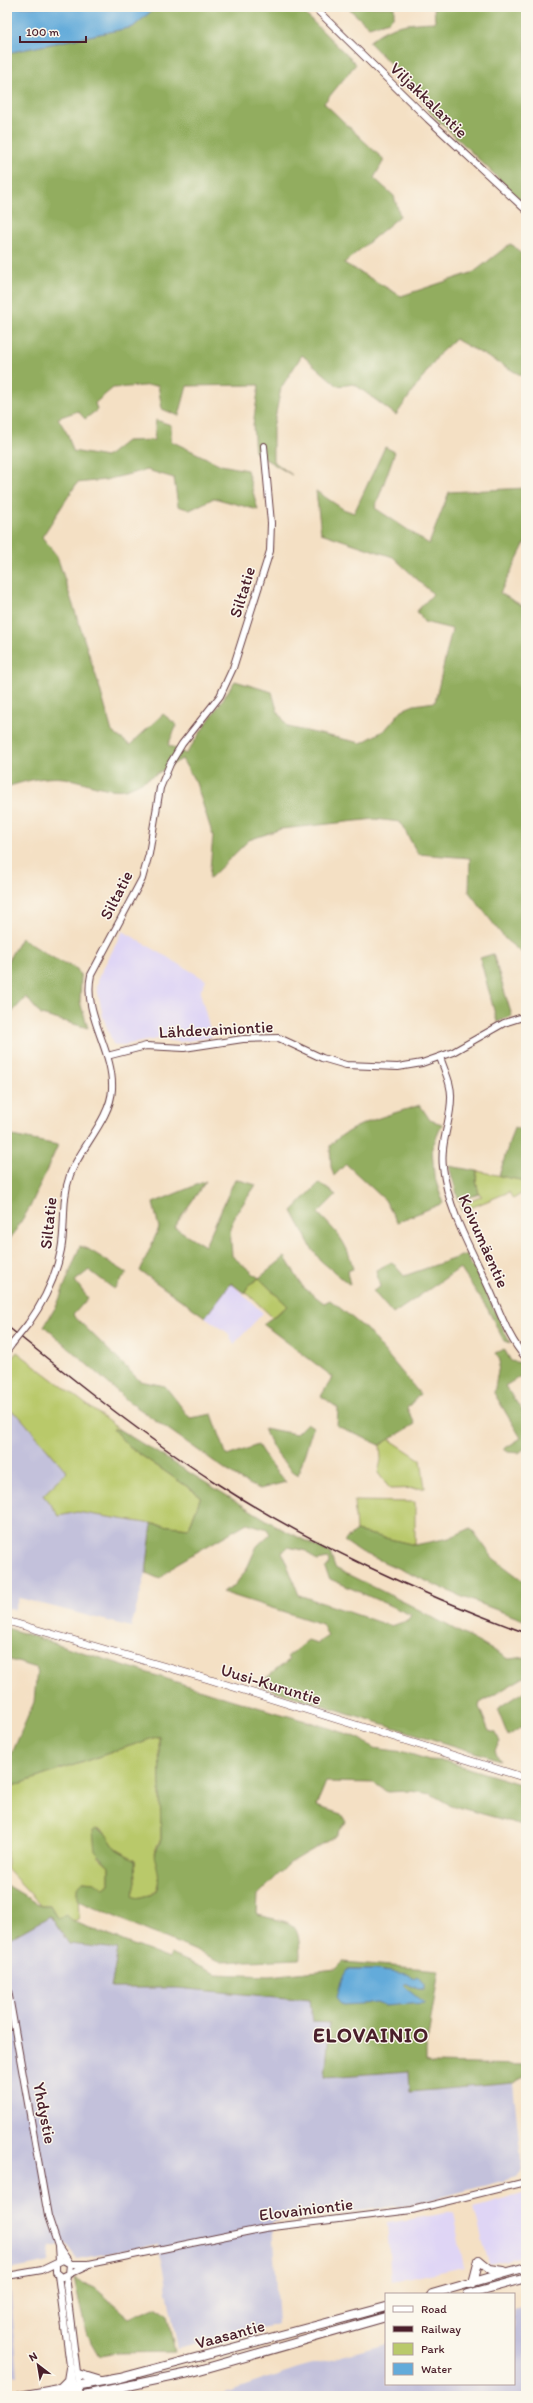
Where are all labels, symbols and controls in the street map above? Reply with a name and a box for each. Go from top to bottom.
scale bar [20,18,86,44]
text: 100 m [26,25,59,39]
street label: Viljakkalantie [386,58,472,142]
street label: Siltatie [225,564,259,620]
street label: Siltatie [95,867,137,923]
street label: Lähdevainiontie [158,1016,274,1042]
street label: Koivumäentie [454,1191,514,1291]
street label: Siltatie [35,1196,61,1250]
street label: Uusi-Kuruntie [218,1659,324,1709]
district label: ELOVAINIO [313,2022,429,2047]
street label: Yhdystie [29,2081,61,2145]
street label: Elovainiontie [258,2193,354,2225]
legend [385,2293,515,2385]
text: Road [421,2302,447,2316]
street label: Vaasantie [193,2315,267,2353]
text: Railway [421,2322,461,2336]
text: Park [421,2342,445,2356]
north arrow [18,2345,58,2385]
text: N [27,2349,40,2364]
text: Water [421,2362,452,2376]

